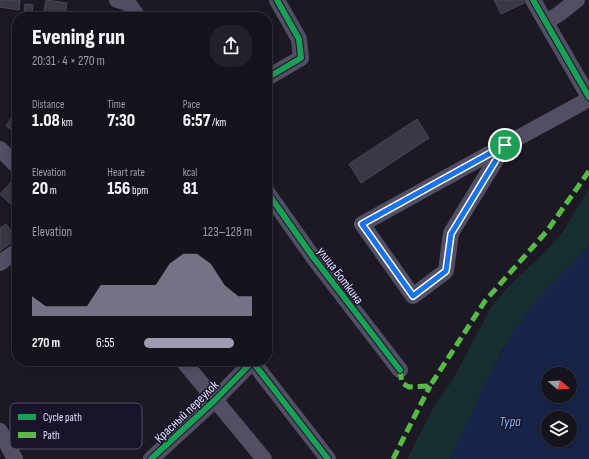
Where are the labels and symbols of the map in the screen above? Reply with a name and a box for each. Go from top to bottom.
pin [488,128,522,162]
street label: улица Боткина [313,244,367,307]
north arrow [541,367,577,403]
street label: Красный переулок [151,377,222,446]
legend [10,403,142,449]
text: Cycle path [43,411,82,424]
water label: Тура [499,413,521,430]
text: Path [43,429,60,442]

